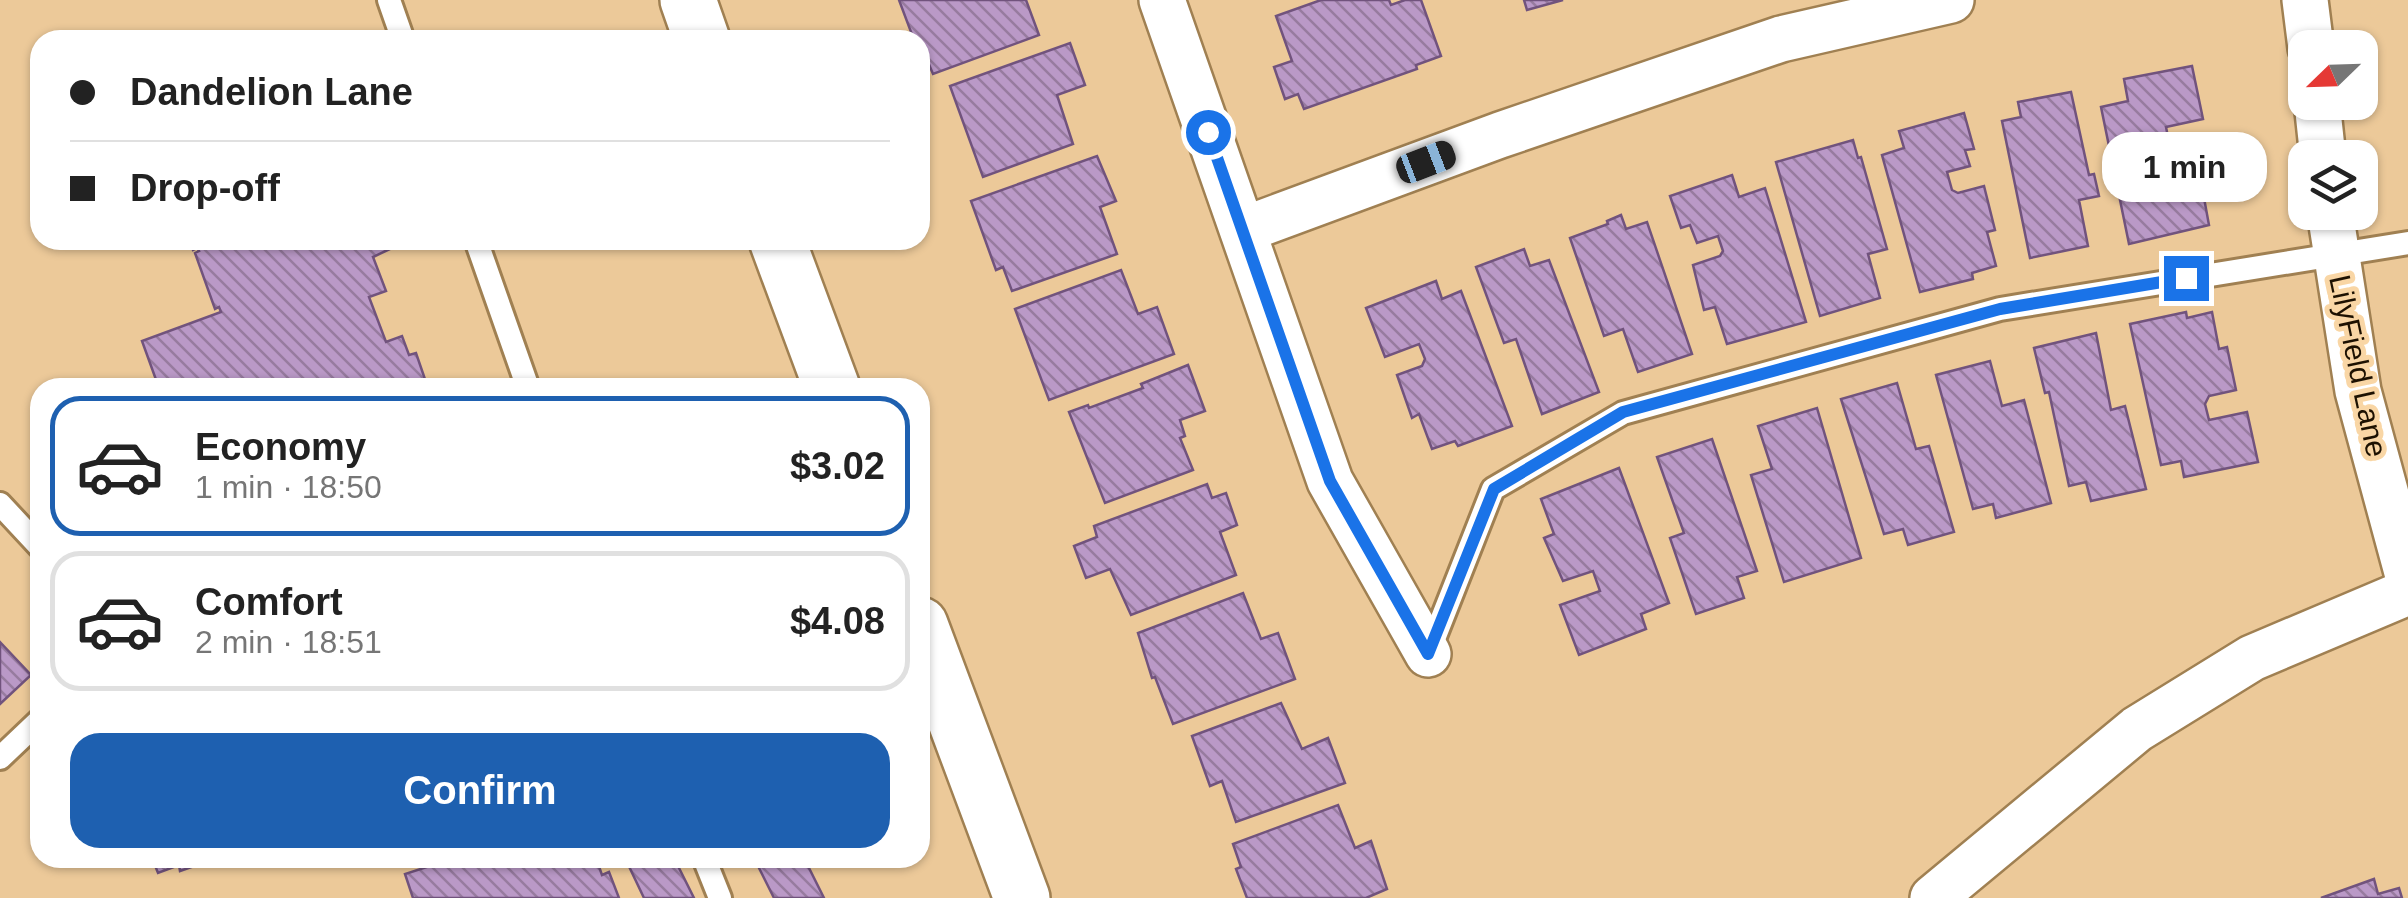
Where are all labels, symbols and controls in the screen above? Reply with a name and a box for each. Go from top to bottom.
north arrow [2288,30,2378,120]
map controls [2288,30,2378,230]
text: Dandelion Lane [130,71,413,113]
route start [1186,110,1231,155]
callout: 1 min [2104,133,2268,203]
car [1393,137,1459,187]
button: layers [2288,140,2378,230]
text: 1 min [2143,149,2226,185]
text: Drop-off [130,167,280,209]
route end [2164,256,2209,301]
street label: LilyField Lane [2323,272,2394,460]
icon: car [75,421,165,511]
text: Economy [195,426,366,468]
text: $3.02 [790,445,885,487]
text: 1 min · 18:50 [195,469,382,505]
icon: car [75,576,165,666]
text: Comfort [195,581,343,623]
text: $4.08 [790,600,885,642]
text: 2 min · 18:51 [195,624,382,660]
button: Confirm [70,733,890,848]

